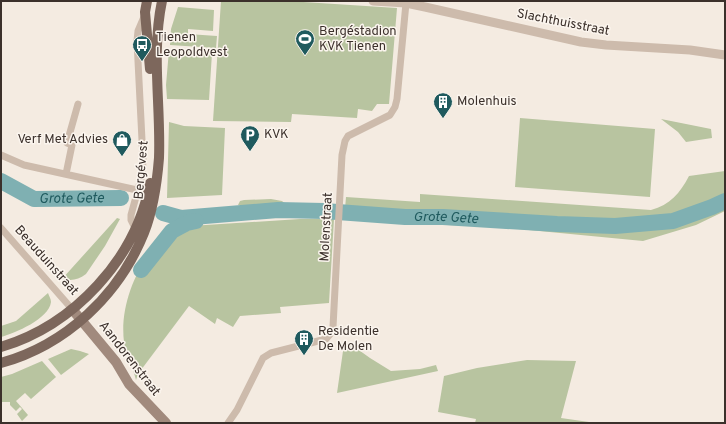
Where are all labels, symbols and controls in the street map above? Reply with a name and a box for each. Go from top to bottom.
street label: Slachthuisstraat [515,6,611,40]
place label: Bergéstadion KVK Tienen [319,24,397,55]
sports icon: Bergéstadion KVK Tienen [294,28,316,56]
place label: Tienen Leopoldvest [156,30,228,61]
bus stop icon: Tienen Leopoldvest [131,34,153,62]
building icon: Molenhuis [432,91,454,119]
place label: Molenhuis [457,94,517,110]
parking icon: KVK [239,124,261,152]
place label: KVK [264,127,289,143]
shop icon: Verf Met Advies [111,129,133,157]
place label: Verf Met Advies [17,132,108,148]
street label: Bergévest [131,140,153,200]
water label: Grote Gete [39,190,105,207]
street label: Molenstraat [317,192,337,262]
water label: Grote Gete [413,208,479,228]
street label: Beauduinstraat [10,223,82,299]
street label: Aandorenstraat [95,318,163,400]
place label: Residentie De Molen [318,324,379,355]
building icon: Residentie De Molen [293,328,315,356]

